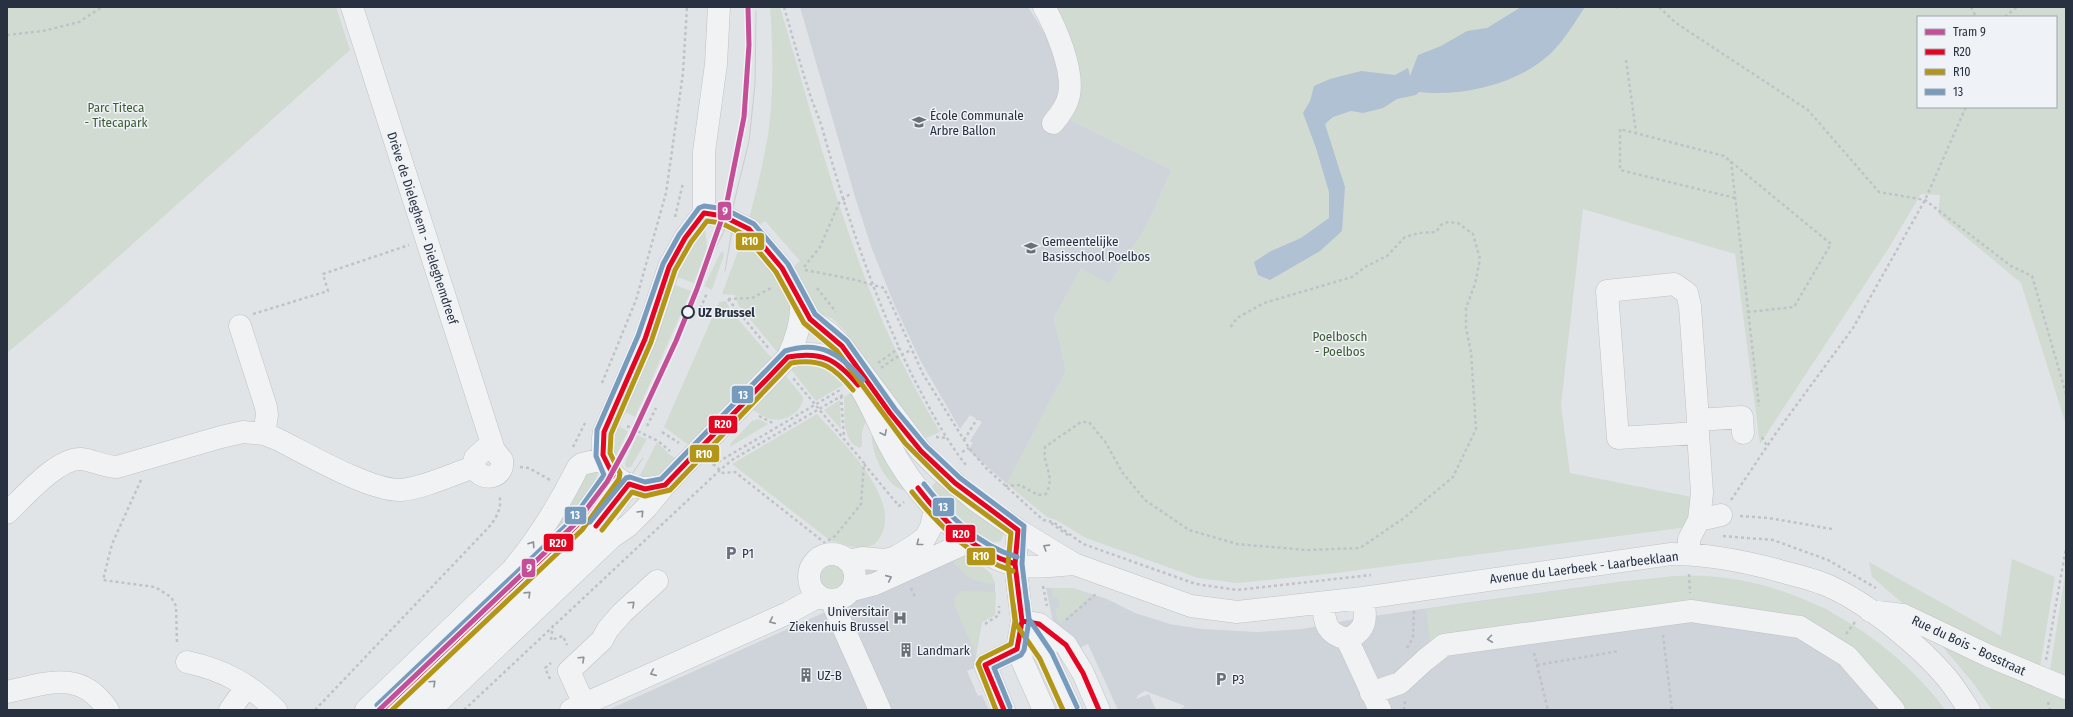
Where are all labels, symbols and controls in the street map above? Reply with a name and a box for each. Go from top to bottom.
legend [1917,16,2057,108]
text: Tram 9 [1953,25,1986,39]
text: R20 [1953,45,1971,59]
text: R10 [1953,65,1970,79]
text: 13 [1953,85,1963,99]
park label: Parc Titeca - Titecapark [84,100,149,130]
place label: École Communale Arbre Ballon [930,108,1024,138]
school or university icon: École Communale Arbre Ballon [911,114,927,130]
street label: Drève de Dieleghem - Dieleghemdreef [384,130,461,327]
line badge: 9 [717,201,732,221]
text: 9 [722,205,728,218]
line badge: R10 [735,232,765,251]
place label: Gemeentelijke Basisschool Poelbos [1042,234,1151,264]
text: R10 [742,235,758,248]
school or university icon: Gemeentelijke Basisschool Poelbos [1023,240,1039,256]
marker: UZ Brussel [681,305,695,319]
place label: UZ Brussel [698,305,755,320]
park label: Poelbosch - Poelbos [1313,329,1367,359]
line badge: 13 [731,385,754,404]
text: 13 [738,389,748,402]
line badge: R20 [708,415,738,434]
text: R20 [714,418,732,431]
one-way arrow [879,429,887,436]
line badge: R10 [689,444,720,463]
text: R10 [696,448,712,461]
line badge: 13 [932,497,955,517]
text: 13 [938,501,948,514]
line badge: 13 [564,506,587,525]
text: 13 [570,509,580,522]
one-way arrow [636,510,644,518]
line badge: R20 [945,524,976,543]
text: R20 [952,528,970,541]
line badge: R20 [543,533,574,552]
text: R20 [549,537,567,550]
one-way arrow [916,538,923,545]
one-way arrow [527,541,534,548]
one-way arrow [1043,544,1050,551]
parking icon: P1 [723,545,739,561]
place label: P1 [742,546,754,561]
line badge: R10 [966,547,996,566]
street label: Avenue du Laerbeek - Laarbeeklaan [1489,548,1679,587]
text: R10 [973,550,989,563]
line badge: 9 [521,558,536,578]
text: 9 [526,562,532,575]
one-way arrow [885,574,892,582]
one-way arrow [523,591,531,599]
one-way arrow [627,601,635,609]
place label: Universitair Ziekenhuis Brussel [789,604,890,634]
hospital icon: Universitair Ziekenhuis Brussel [892,610,908,626]
street label: Rue du Bois - Bosstraat [1909,612,2029,679]
one-way arrow [769,616,776,624]
one-way arrow [1487,635,1493,644]
building icon: Landmark [898,642,914,658]
place label: Landmark [917,643,971,658]
one-way arrow [577,657,585,664]
building icon: UZ-B [798,667,814,683]
place label: UZ-B [817,668,842,683]
one-way arrow [650,669,657,677]
parking icon: P3 [1213,671,1229,687]
place label: P3 [1232,672,1245,687]
one-way arrow [428,680,436,688]

